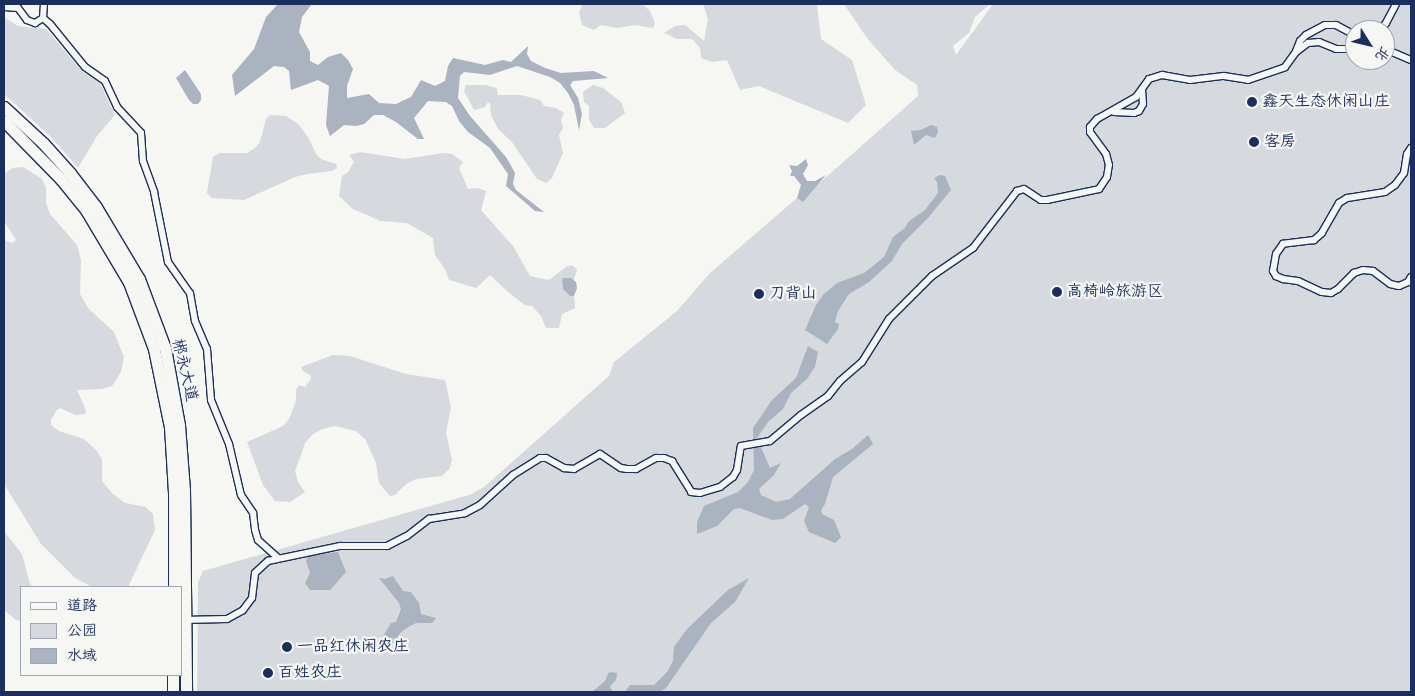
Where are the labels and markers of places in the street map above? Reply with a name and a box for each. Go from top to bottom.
place label: 鑫天生态休闲山庄 [1262,92,1390,112]
marker: 鑫天生态休闲山庄 [1246,96,1258,108]
place label: 客房 [1264,132,1296,152]
marker: 客房 [1248,136,1260,148]
place label: 高椅岭旅游区 [1067,282,1163,302]
place label: 刀背山 [769,284,817,304]
marker: 高椅岭旅游区 [1051,286,1063,298]
marker: 刀背山 [753,288,765,300]
place label: 一品红休闲农庄 [297,637,409,657]
marker: 一品红休闲农庄 [281,641,293,653]
place label: 百姓农庄 [278,663,342,683]
marker: 百姓农庄 [262,667,274,679]

